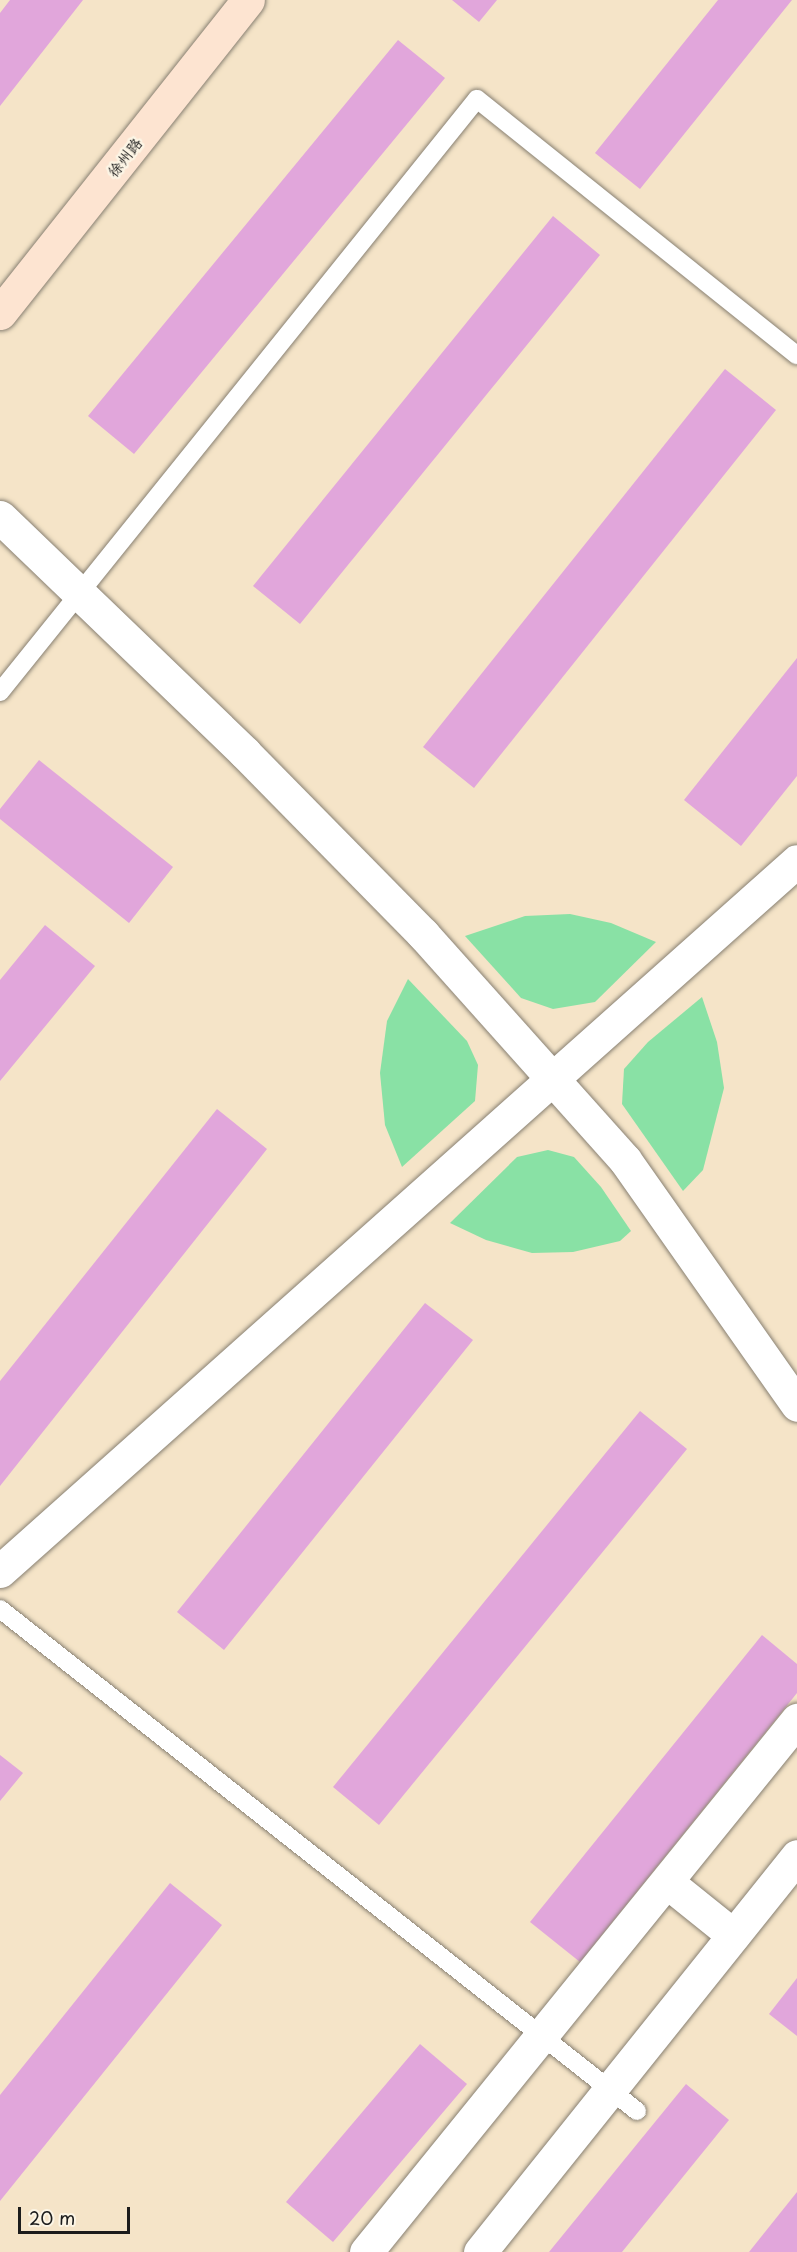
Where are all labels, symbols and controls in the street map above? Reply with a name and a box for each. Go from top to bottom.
street label: 徐州路 [103,134,145,180]
scale bar [21,2195,134,2233]
text: 20 m [29,2204,75,2231]

